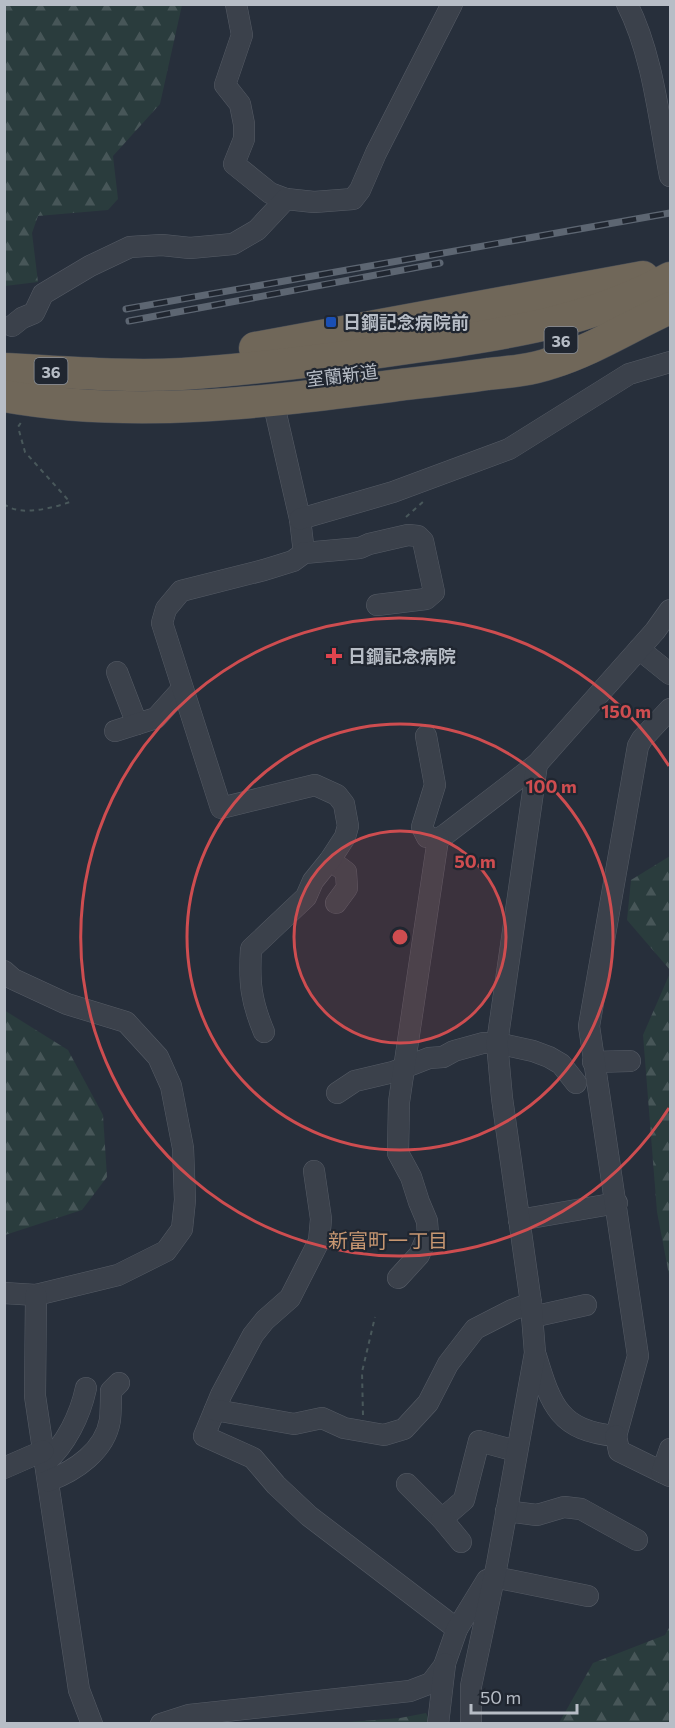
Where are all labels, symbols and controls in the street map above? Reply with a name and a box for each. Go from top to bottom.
place label: 日鋼記念病院前 [343,311,469,333]
marker: 日鋼記念病院前 [324,315,338,329]
road number: 36 [544,327,578,353]
road number: 36 [34,358,68,384]
street label: 室蘭新道 [305,360,379,390]
place label: 日鋼記念病院 [348,645,456,667]
marker: 日鋼記念病院 [325,647,343,665]
text: 150 m [601,700,651,722]
text: 100 m [525,775,577,797]
text: 50 m [454,850,496,872]
centre of rings [390,927,410,947]
district label: 新富町一丁目 [328,1228,448,1252]
scale bar [471,1677,578,1715]
text: 50 m [480,1686,521,1708]

